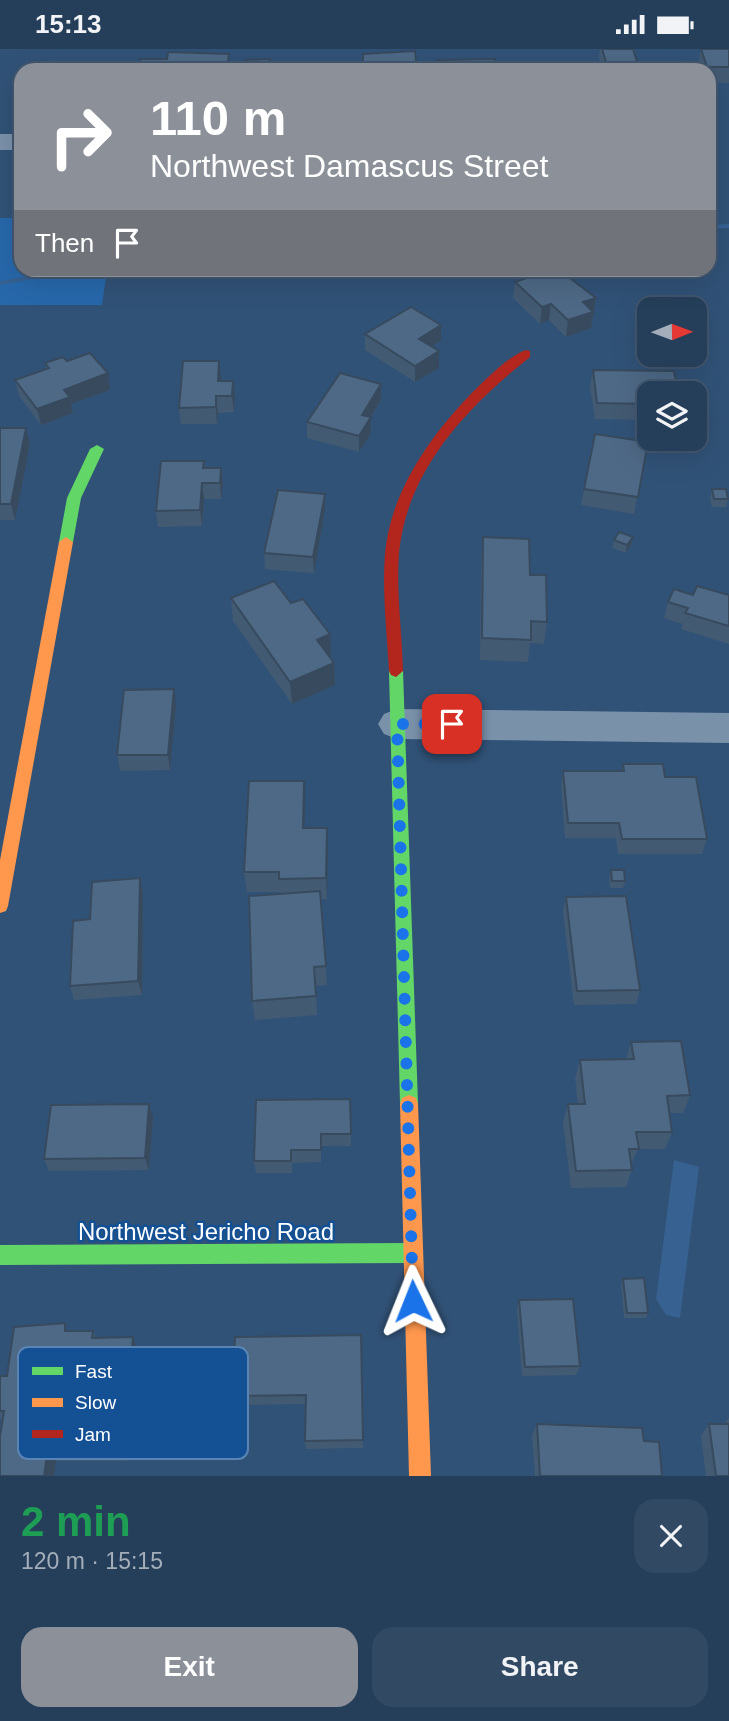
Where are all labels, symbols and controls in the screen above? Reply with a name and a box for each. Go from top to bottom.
text: 15:13 [35,9,102,39]
icon: right [35,91,126,182]
text: 110 m [150,91,286,145]
text: Northwest Damascus Street [150,148,548,184]
icon: arrive [108,224,146,262]
text: Then [35,228,94,258]
north arrow [637,297,707,367]
map controls [637,297,707,451]
button: layers [637,381,707,451]
pin [422,694,482,754]
icon: arrive [433,705,471,743]
street label: Northwest Jericho Road [78,1218,334,1245]
position arrow [376,1264,450,1338]
legend [18,1347,248,1459]
text: Fast [75,1361,113,1382]
text: Slow [75,1392,116,1413]
text: Jam [75,1424,111,1445]
text: 2 min [21,1498,131,1545]
button: close [634,1499,708,1573]
text: 120 m · 15:15 [21,1548,163,1574]
button: Exit [21,1627,358,1707]
button: Share [372,1627,708,1707]

